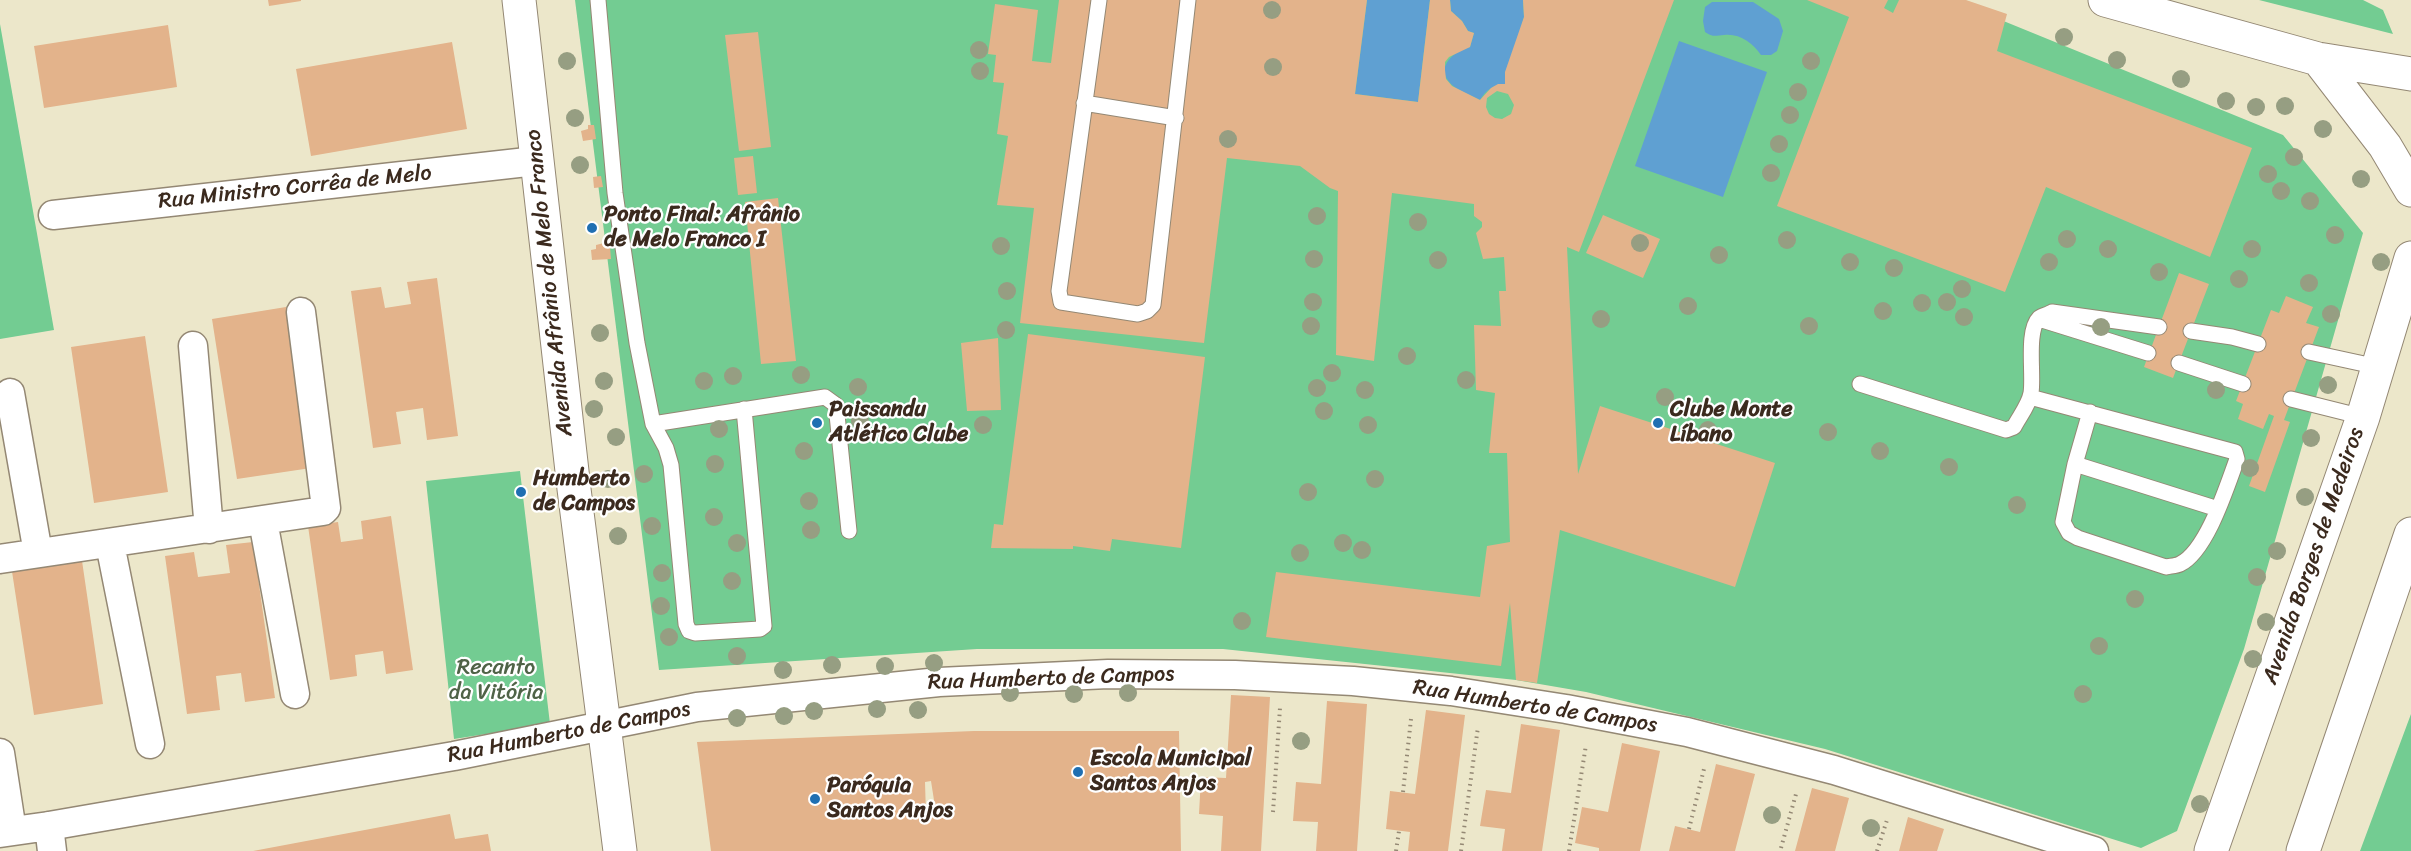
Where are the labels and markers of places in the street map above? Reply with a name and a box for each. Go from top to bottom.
place label: Ponto Final: Afrânio de Melo Franco I [604,202,800,254]
marker: Ponto Final: Afrânio de Melo Franco I [585,221,599,235]
place label: Paissandu Atlético Clube [829,397,968,448]
place label: Clube Monte Líbano [1670,397,1792,448]
marker: Paissandu Atlético Clube [810,416,824,430]
marker: Clube Monte Líbano [1651,416,1665,430]
place label: Humberto de Campos [533,466,635,518]
marker: Humberto de Campos [514,485,528,499]
place label: Escola Municipal Santos Anjos [1090,746,1251,798]
marker: Escola Municipal Santos Anjos [1071,765,1085,779]
place label: Paróquia Santos Anjos [827,773,953,824]
marker: Paróquia Santos Anjos [808,792,822,806]

